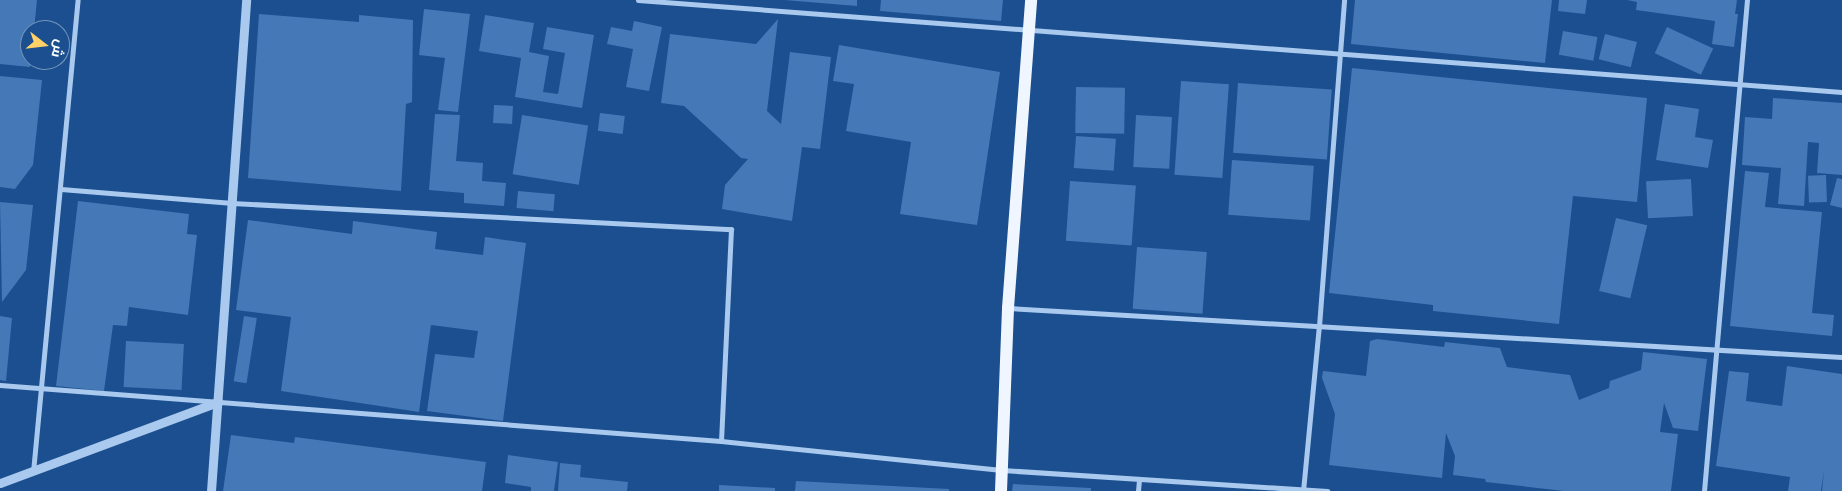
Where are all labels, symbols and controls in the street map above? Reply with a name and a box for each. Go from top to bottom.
north arrow [20,20,70,70]
text: ش [48,38,70,60]

